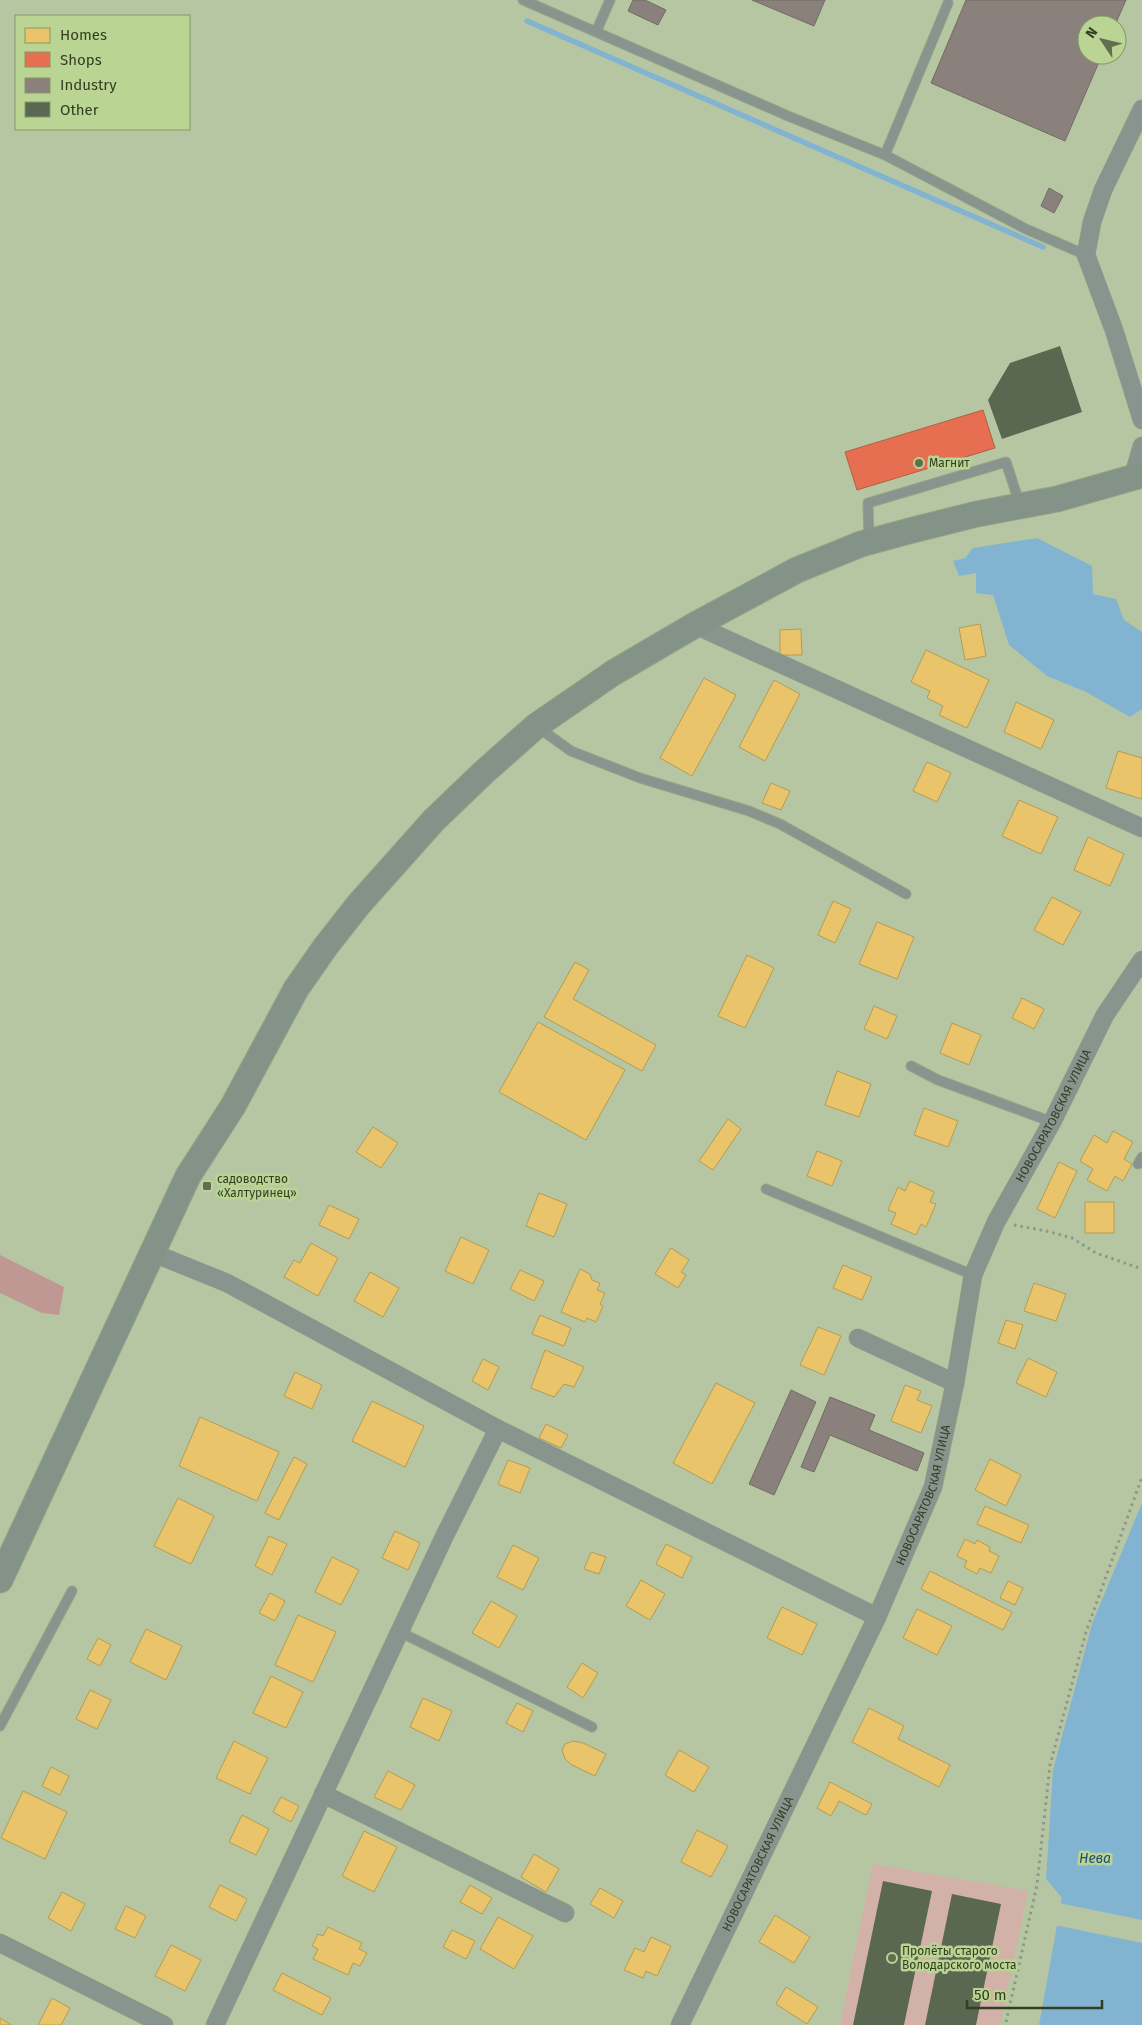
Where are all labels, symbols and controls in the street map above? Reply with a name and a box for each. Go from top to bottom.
legend [15,15,190,130]
north arrow [1077,15,1127,65]
text: N [1082,24,1101,42]
text: Homes [60,26,107,44]
text: Shops [60,51,102,69]
text: Industry [60,76,117,94]
text: Other [60,101,99,119]
place label: Магнит [929,456,970,470]
marker: Магнит [913,457,925,469]
street label: НОВОСАРАТОВСКАЯ УЛИЦА [1013,1047,1094,1185]
place label: садоводство «Халтуринец» [217,1172,297,1200]
marker: садоводство «Халтуринец» [201,1180,213,1192]
street label: НОВОСАРАТОВСКАЯ УЛИЦА [893,1423,953,1568]
street label: НОВОСАРАТОВСКАЯ УЛИЦА [719,1794,796,1934]
water label: Нева [1079,1850,1111,1867]
place label: Пролёты старого Володарского моста [902,1944,1017,1972]
marker: Пролёты старого Володарского моста [886,1952,898,1964]
scale bar [967,1978,1102,2010]
text: 50 m [974,1986,1007,2004]

